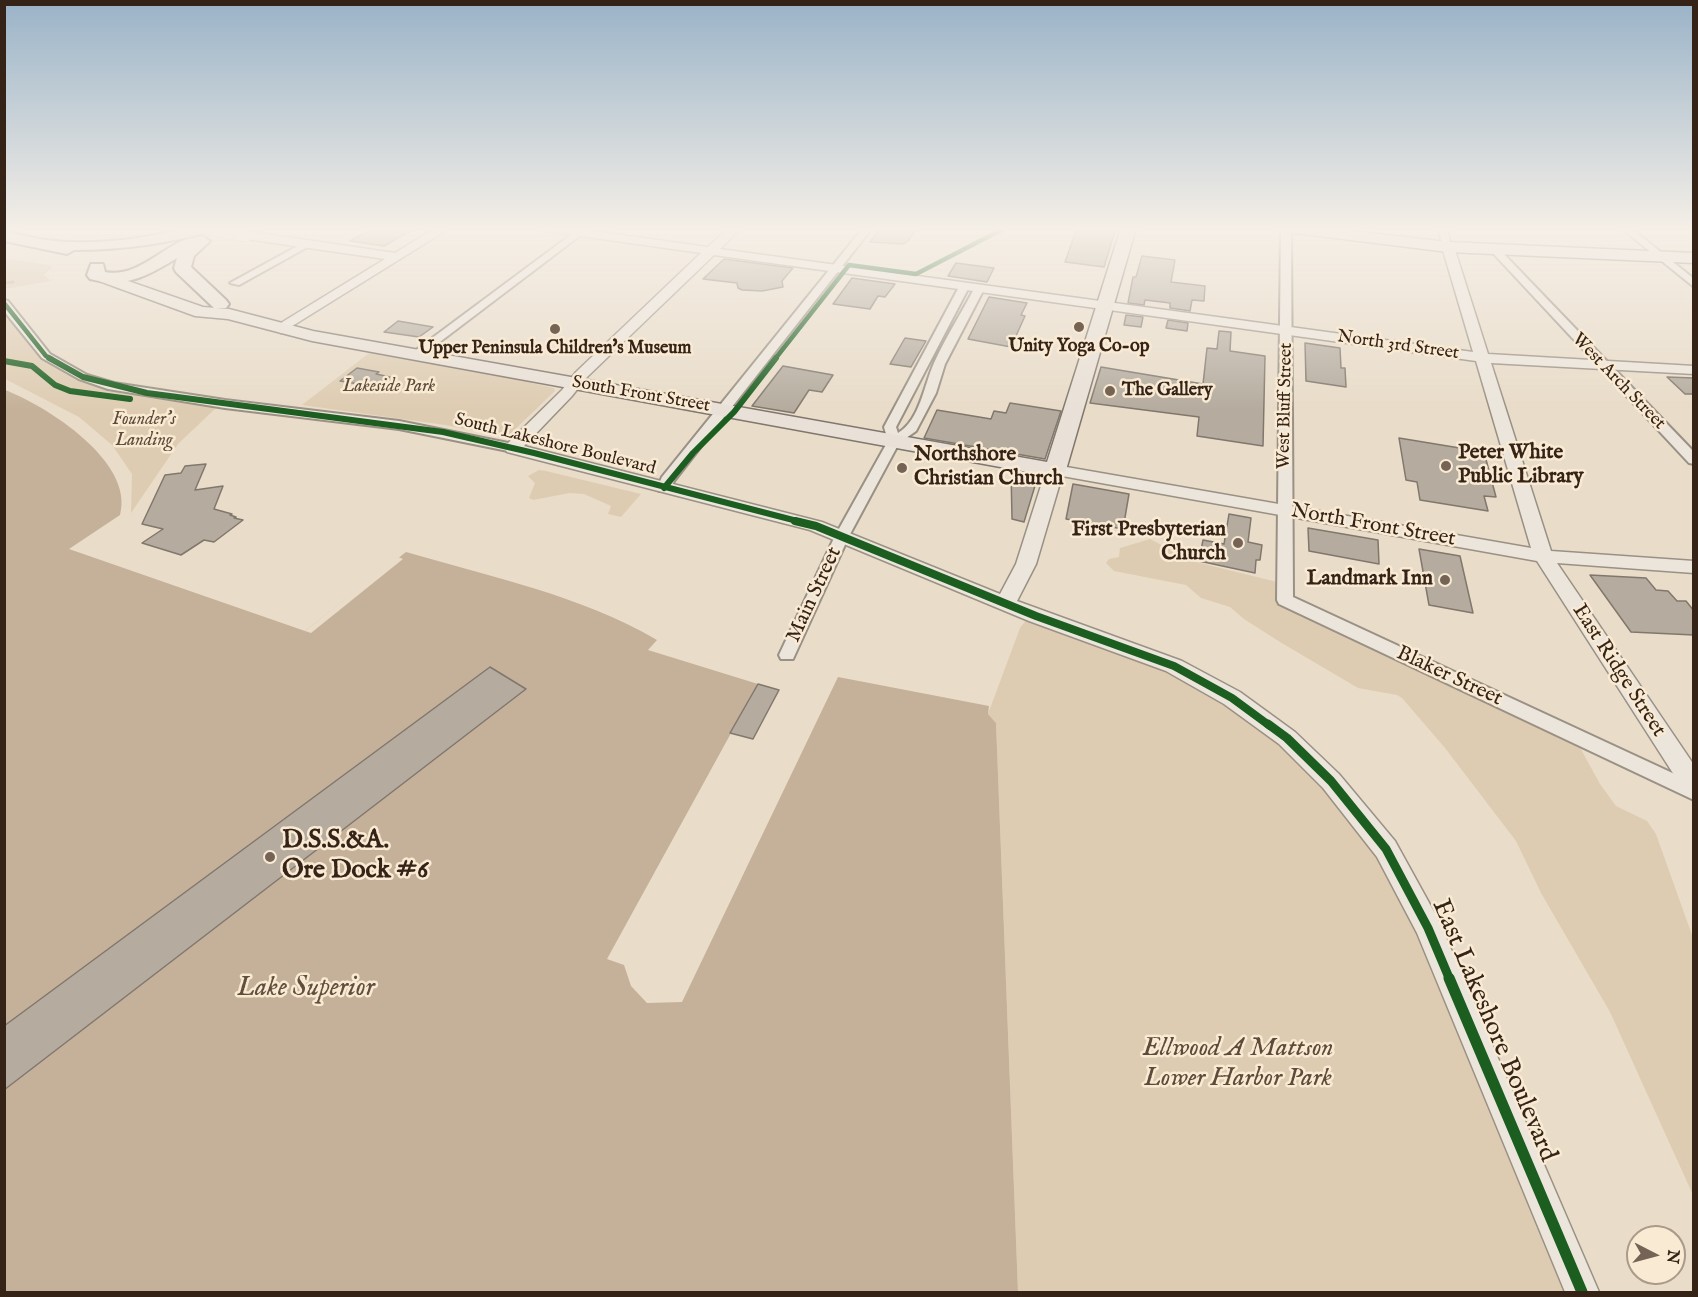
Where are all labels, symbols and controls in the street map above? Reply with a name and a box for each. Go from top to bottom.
marker: Unity Yoga Co-op [1072,320,1086,334]
marker: Upper Peninsula Children's Museum [548,322,562,336]
street label: North 3rd Street [1336,327,1460,365]
street label: West Arch Street [1567,329,1669,435]
place label: Unity Yoga Co-op [1009,336,1149,358]
place label: Upper Peninsula Children's Museum [419,338,691,360]
street label: West Bluff Street [1274,343,1298,469]
street label: South Front Street [570,372,712,418]
park label: Lakeside Park [343,376,435,398]
place label: The Gallery [1122,380,1212,402]
marker: The Gallery [1103,384,1117,398]
park label: Founder's Landing [112,409,176,452]
street label: South Lakeshore Boulevard [452,410,658,480]
place label: Peter White Public Library [1458,441,1583,491]
place label: Northshore Christian Church [914,443,1063,493]
marker: Peter White Public Library [1439,459,1453,473]
marker: Northshore Christian Church [895,461,909,475]
street label: North Front Street [1289,499,1457,553]
place label: First Presbyterian Church [1071,518,1226,568]
marker: First Presbyterian Church [1231,536,1245,550]
street label: Main Street [782,543,848,647]
place label: Landmark Inn [1306,567,1433,593]
marker: Landmark Inn [1438,573,1452,587]
street label: East Ridge Street [1566,600,1670,742]
street label: Blaker Street [1392,642,1506,712]
place label: D.S.S.&A. Ore Dock #6 [282,826,428,888]
marker: D.S.S.&A. Ore Dock #6 [263,850,277,864]
street label: East Lakeshore Boulevard [1424,895,1562,1167]
water label: Lake Superior [237,973,375,1005]
park label: Ellwood A Mattson Lower Harbor Park [1142,1034,1334,1096]
north arrow [1626,1225,1686,1285]
text: N [1661,1249,1683,1265]

